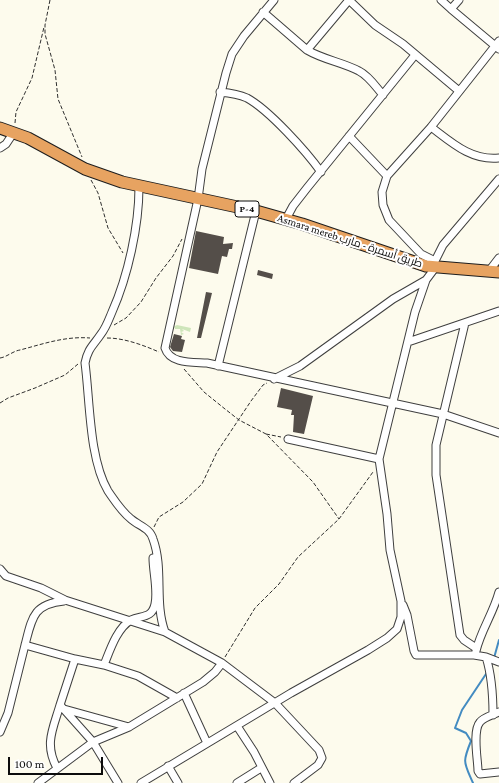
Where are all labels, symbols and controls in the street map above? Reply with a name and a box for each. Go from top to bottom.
road number: P-4 [235,201,259,217]
street label: Asmara mereb طريق أسمرة - مارب [276,211,424,271]
scale bar [10,749,105,775]
text: 100 m [15,757,44,771]

